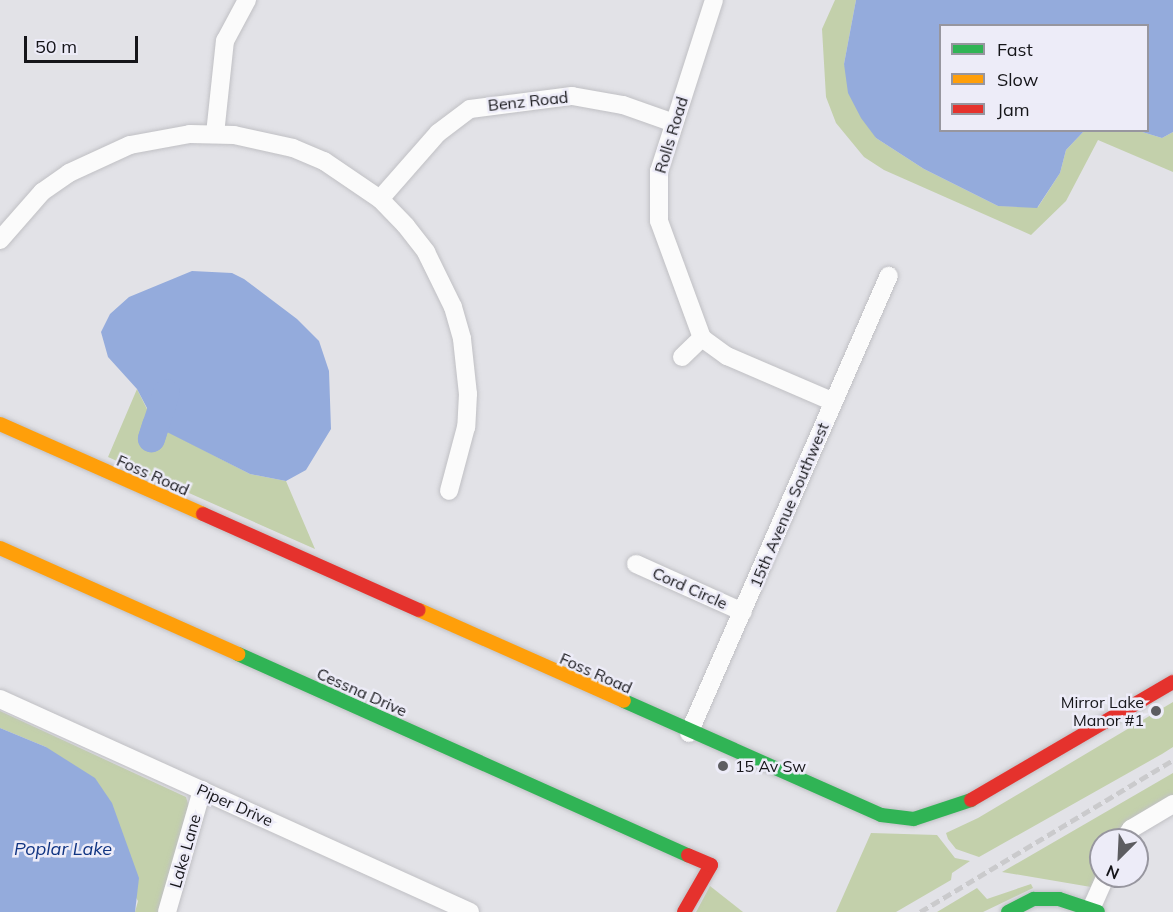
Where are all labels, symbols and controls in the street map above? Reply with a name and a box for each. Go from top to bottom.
scale bar [27,24,141,62]
legend [939,24,1149,132]
text: 50 m [35,35,77,58]
text: Fast [997,38,1033,61]
text: Slow [997,68,1038,91]
street label: Benz Road [487,87,569,115]
street label: Rolls Road [650,94,692,176]
text: Jam [997,98,1030,121]
street label: 15th Avenue Southwest [745,420,833,590]
street label: Foss Road [114,451,192,499]
street label: Cord Circle [650,563,730,613]
street label: Foss Road [557,649,635,697]
street label: Cessna Drive [314,664,410,720]
place label: Mirror Lake Manor #1 [1061,692,1144,730]
marker: Mirror Lake Manor #1 [1149,704,1163,718]
place label: 15 Av Sw [735,756,806,776]
marker: 15 Av Sw [716,759,730,773]
street label: Piper Drive [194,780,276,830]
street label: Lake Lane [165,812,205,890]
north arrow [1089,828,1149,888]
water label: Poplar Lake [14,838,112,860]
text: N [1103,861,1122,884]

